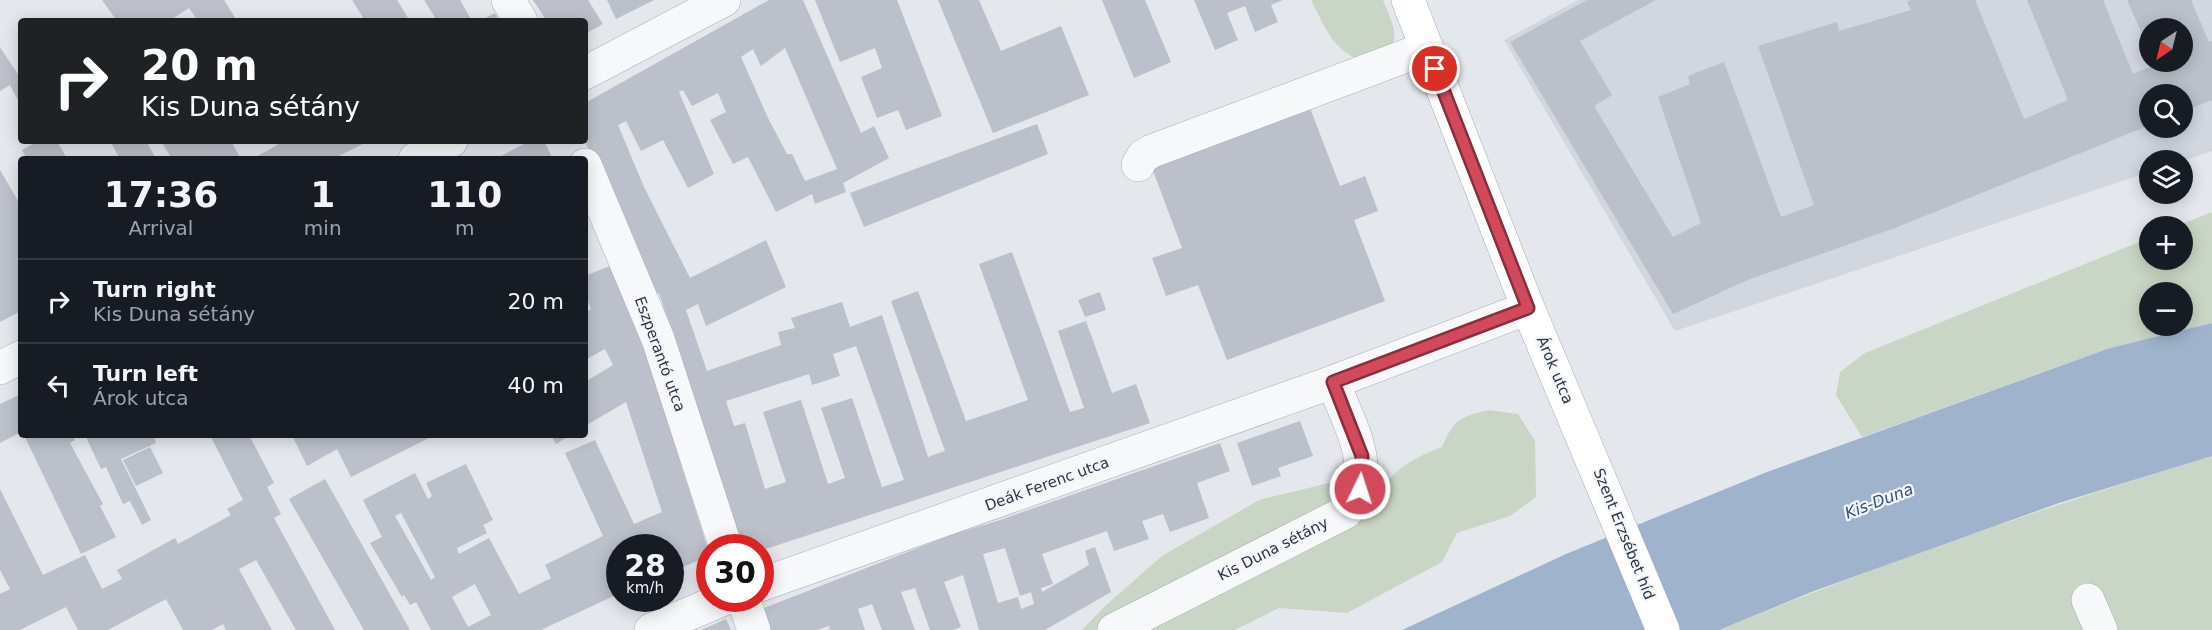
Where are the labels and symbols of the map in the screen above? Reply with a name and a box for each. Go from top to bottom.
north arrow [2139,18,2193,72]
pin [1409,43,1460,94]
street label: Eszperantó utca [631,294,689,414]
street label: Árok utca [1533,333,1578,406]
street label: Deák Ferenc utca [982,453,1112,515]
position arrow [1328,457,1392,521]
street label: Szent Erzsébet híd [1589,466,1659,602]
water label: Kis-Duna [1842,479,1916,523]
street label: Kis Duna sétány [1215,513,1331,585]
speed limit sign: 30 [696,534,774,612]

